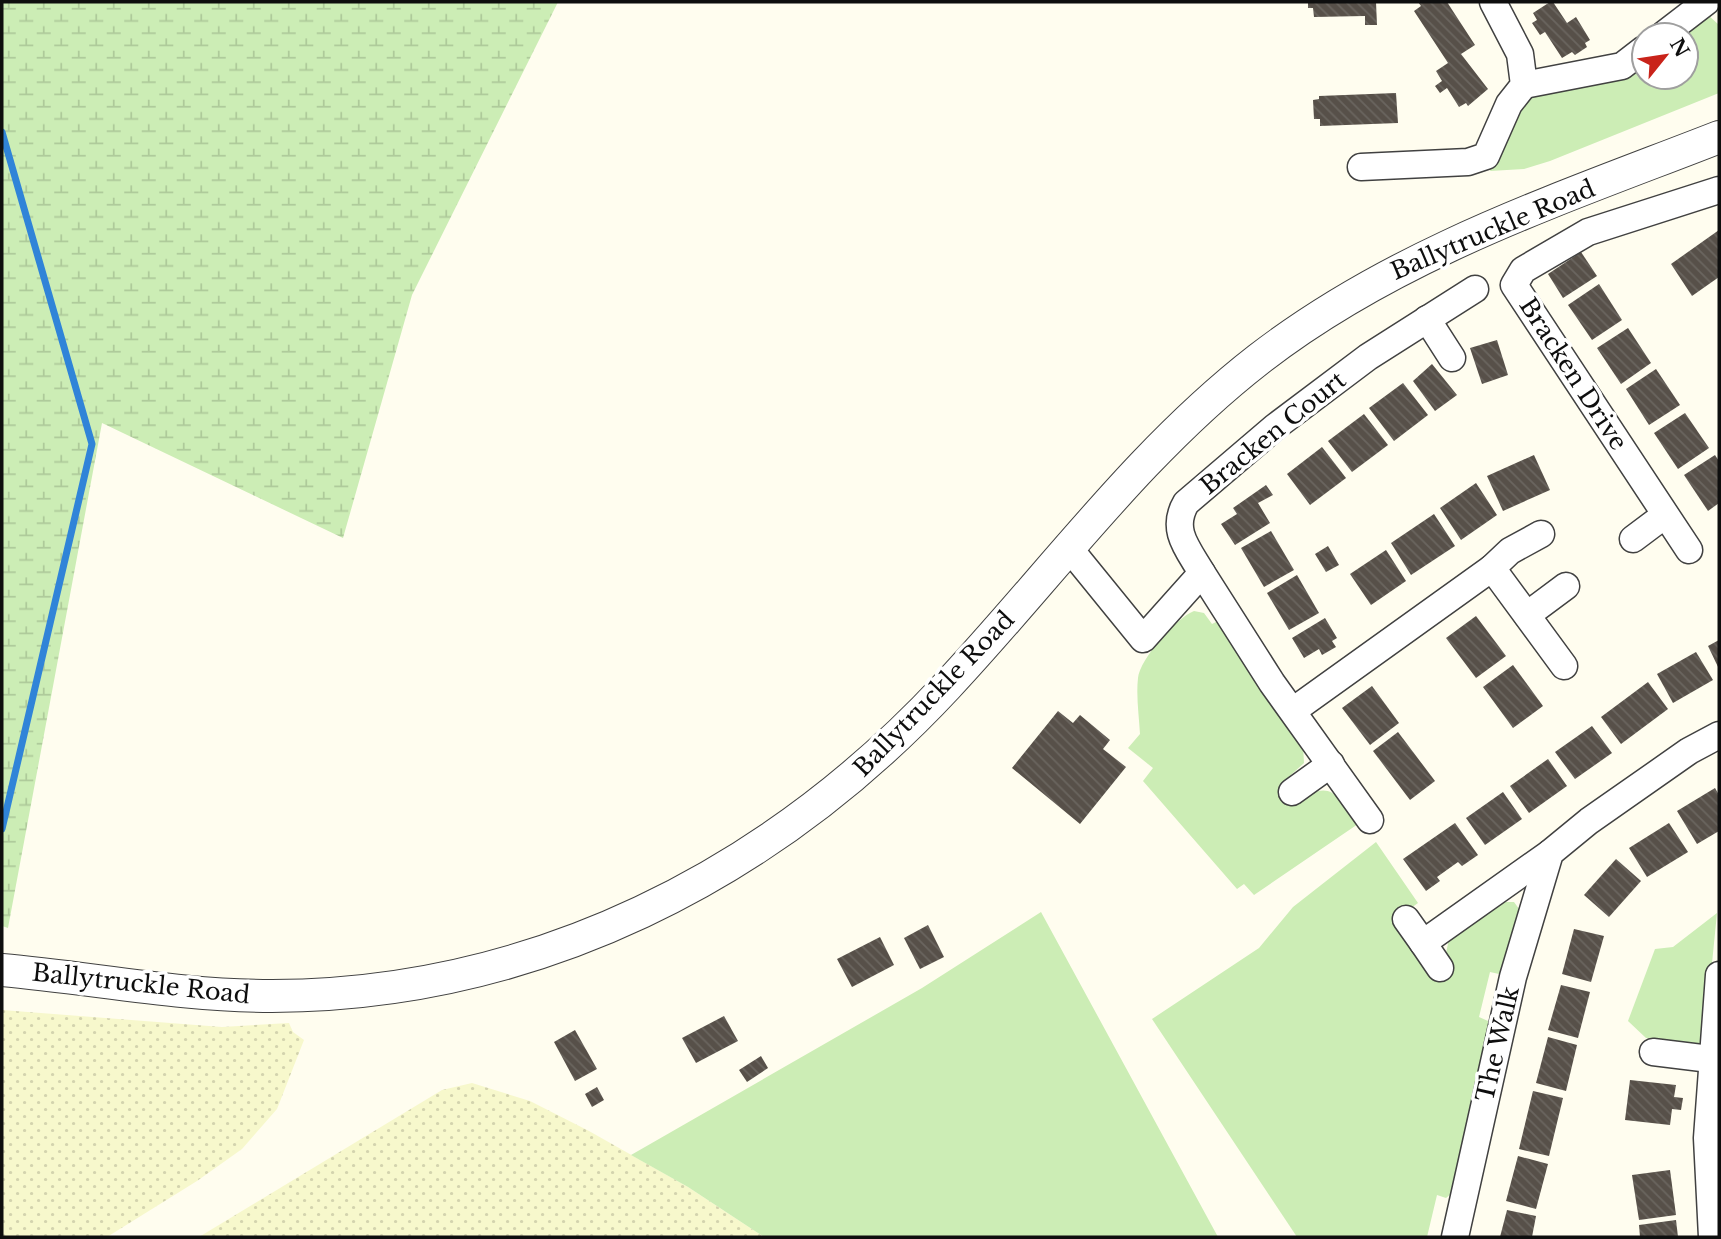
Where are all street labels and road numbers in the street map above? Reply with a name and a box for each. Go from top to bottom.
street label: Ballytruckle Road [1386,173,1599,286]
street label: Bracken Drive [1513,292,1633,455]
street label: Bracken Court [1194,365,1351,500]
street label: Ballytruckle Road [847,605,1020,783]
street label: Ballytruckle Road [31,958,251,1009]
street label: The Walk [1470,983,1525,1104]

